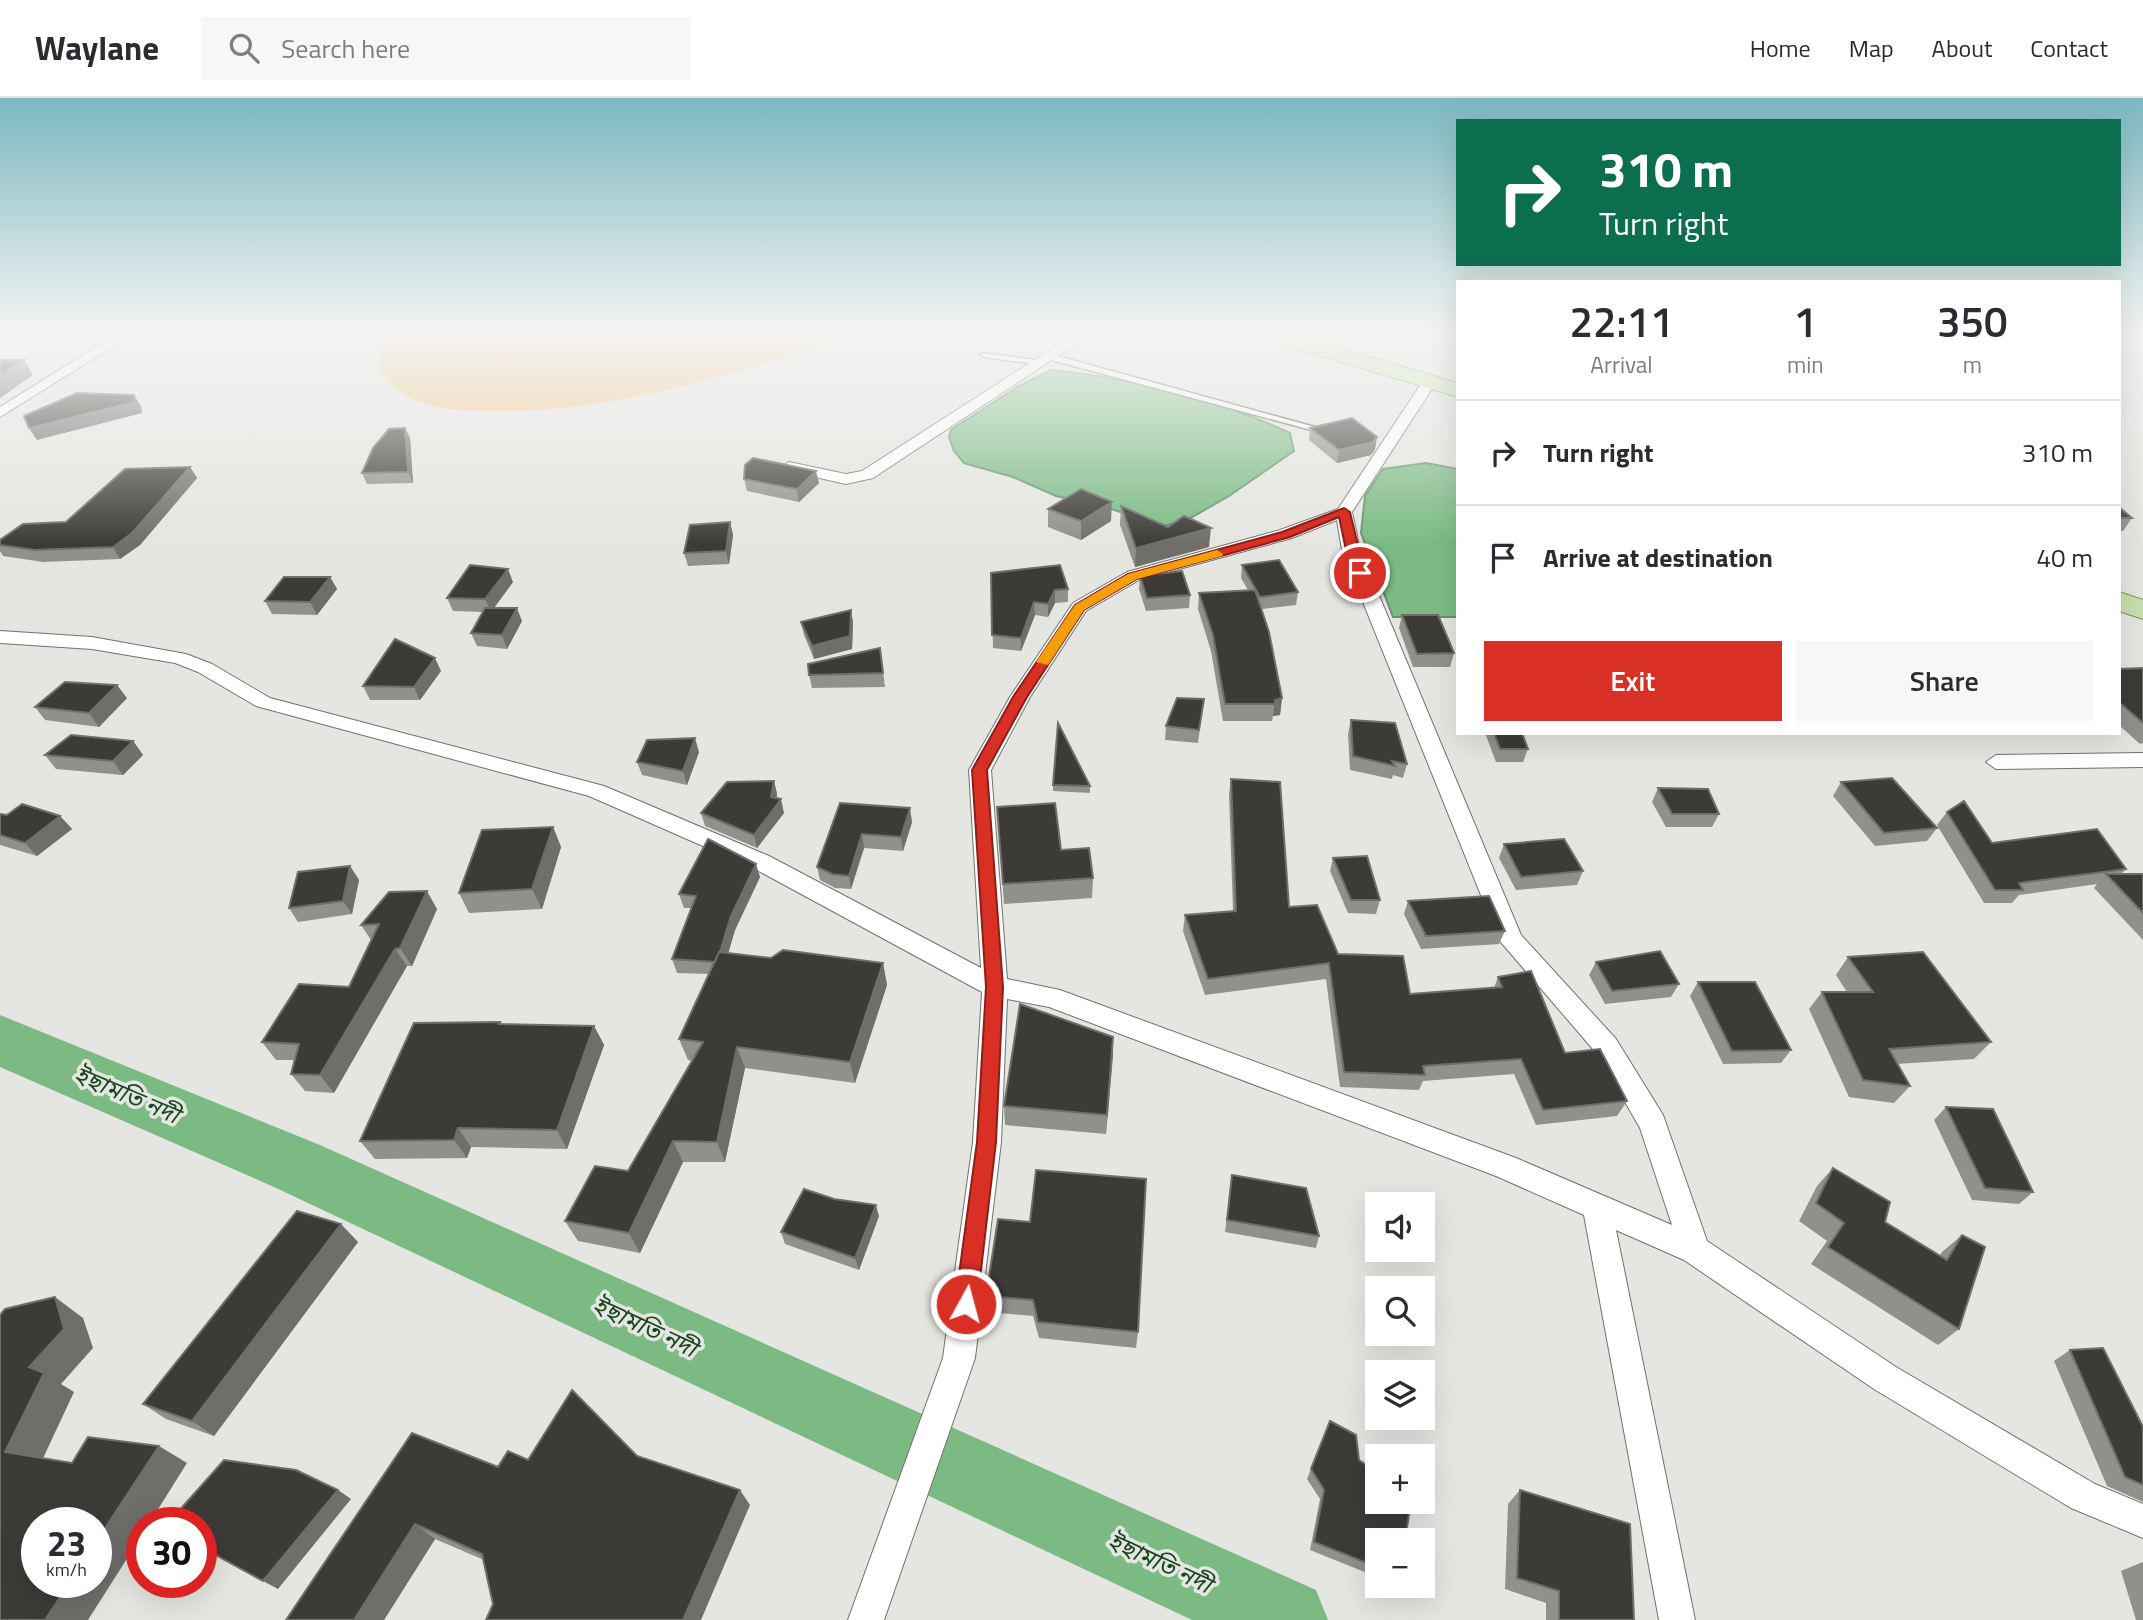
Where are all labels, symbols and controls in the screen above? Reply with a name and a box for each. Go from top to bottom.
search box [201,17,691,80]
text: Waylane [35,23,159,73]
icon: search [225,29,263,67]
text: Search here [281,29,410,68]
text: Home [1750,30,1811,66]
text: Map [1849,30,1894,66]
text: About [1932,30,1992,66]
text: Contact [2030,30,2108,66]
text: 310 m [1599,131,1733,206]
icon: right [1484,147,1575,238]
text: Turn right [1599,199,1728,247]
text: 22:11 [1569,289,1674,353]
text: 1 [1794,289,1817,353]
text: 350 [1937,289,2008,353]
text: Arrival [1590,347,1653,382]
text: min [1787,347,1824,382]
text: m [1963,347,1982,382]
text: Turn right [1543,433,1654,472]
text: 310 m [2022,433,2093,472]
icon: right [1484,434,1522,472]
text: Arrive at destination [1543,538,1773,577]
text: 40 m [2036,538,2093,577]
icon: arrive [1484,539,1522,577]
pin [1330,543,1390,603]
icon: arrive [1341,554,1379,592]
button: Exit [1484,641,1782,721]
button: Share [1796,641,2093,721]
water label: ইছামতি নদী [69,1056,189,1134]
map controls [1365,1192,1435,1598]
button: sound [1365,1192,1435,1262]
position arrow [929,1267,1003,1341]
button: search [1365,1276,1435,1346]
water label: ইছামতি নদী [587,1286,707,1368]
button: layers [1365,1360,1435,1430]
button: + [1365,1444,1435,1514]
speed limit sign: 30 [126,1507,217,1598]
text: 23 [47,1516,86,1570]
water label: ইছামতি নদী [1102,1522,1222,1604]
button: − [1365,1528,1435,1598]
text: km/h [46,1556,87,1583]

